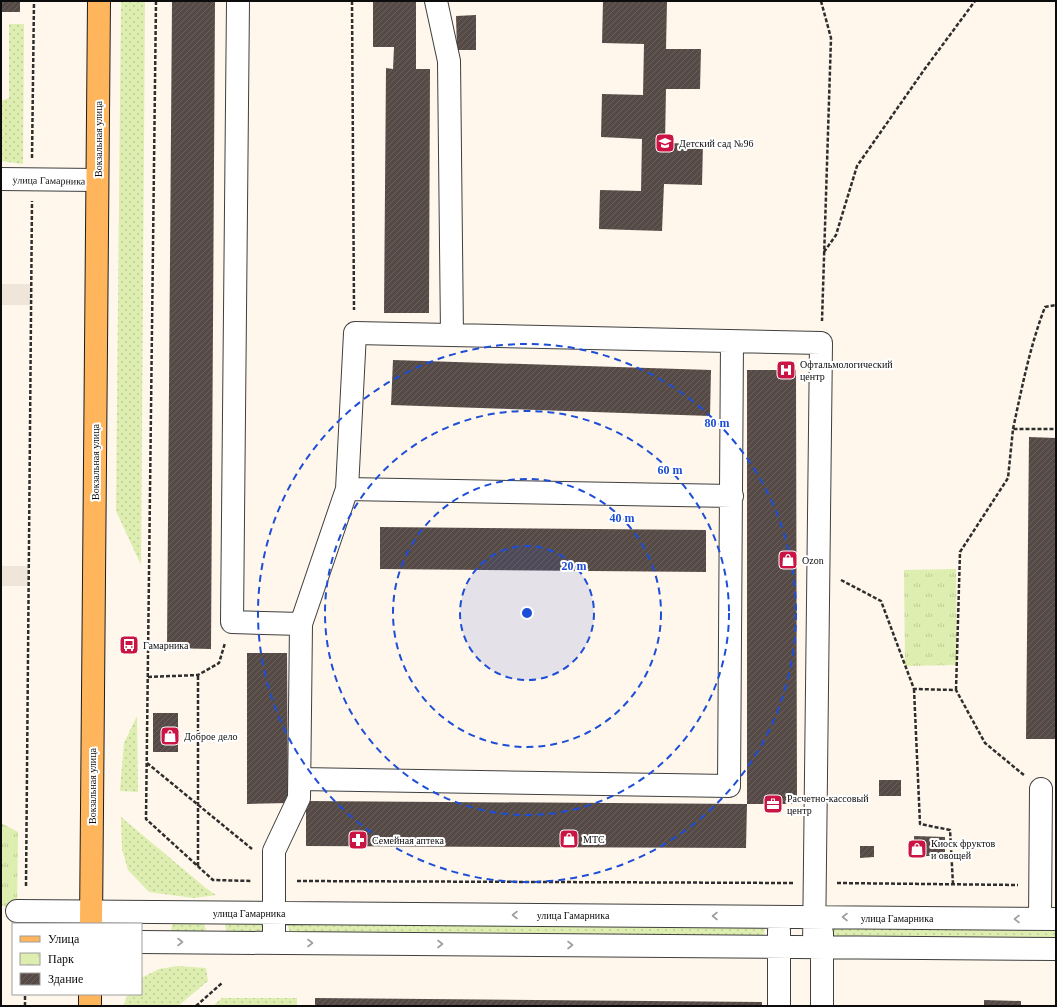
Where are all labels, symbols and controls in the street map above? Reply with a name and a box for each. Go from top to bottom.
street label: Вокзальная улица [93,100,104,177]
school or university icon: Детский сад №96 [654,132,676,154]
place label: Детский сад №96 [679,138,754,149]
street label: улица Гамарника [13,174,86,187]
hospital icon: Офтальмологический центр [775,359,797,381]
place label: Офтальмологический центр [800,359,893,382]
text: 80 m [705,416,730,430]
street label: Вокзальная улица [90,423,101,500]
text: 60 m [658,463,683,477]
text: 40 m [610,511,635,525]
shop icon: Ozon [777,549,799,571]
place label: Ozon [802,555,824,566]
text: 20 m [562,559,587,573]
centre of rings [520,606,534,620]
bus stop icon: Гамарника [118,634,140,656]
place label: Гамарника [143,640,189,651]
shop icon: Доброе дело [159,725,181,747]
place label: Доброе дело [184,731,238,742]
street label: Вокзальная улица [87,747,98,824]
office icon: Расчетно-кассовый центр [762,793,784,815]
place label: Расчетно-кассовый центр [787,793,869,816]
shop icon: МТС [558,828,580,850]
pharmacy icon: Семейная аптека [347,829,369,851]
place label: МТС [583,834,605,845]
place label: Семейная аптека [372,835,444,846]
shop icon: Киоск фруктов и овощей [906,838,928,860]
place label: Киоск фруктов и овощей [931,838,995,861]
street label: улица Гамарника [213,908,286,919]
street label: улица Гамарника [537,910,610,921]
one-way arrow [512,911,518,919]
one-way arrow [712,912,718,920]
one-way arrow [842,913,848,922]
street label: улица Гамарника [861,913,934,924]
one-way arrow [1014,915,1020,923]
legend [12,923,142,995]
text: Улица [48,932,80,946]
one-way arrow [177,938,183,946]
one-way arrow [307,939,313,947]
one-way arrow [437,940,443,948]
one-way arrow [567,941,573,949]
text: Парк [48,952,74,966]
text: Здание [48,972,83,986]

